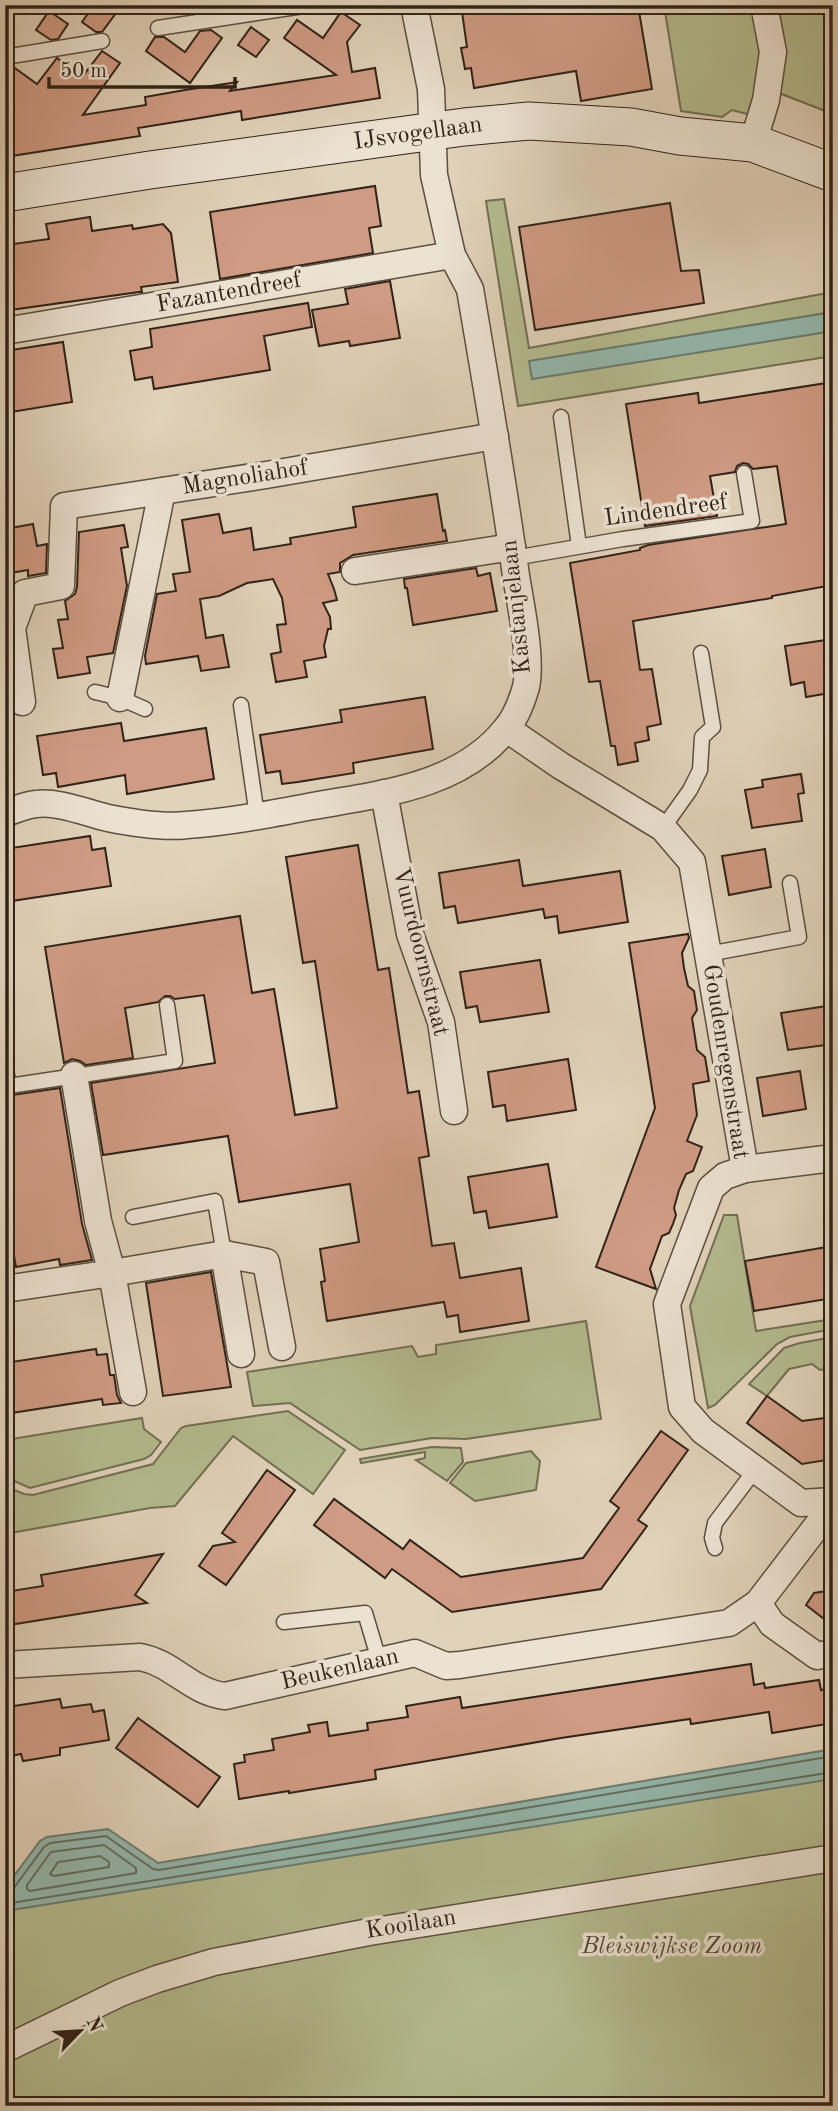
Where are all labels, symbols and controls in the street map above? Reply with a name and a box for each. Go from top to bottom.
scale bar [49,46,234,90]
text: 50 m [60,61,107,82]
street label: IJsvogellaan [352,113,484,155]
street label: Fazantendreef [155,268,304,318]
street label: Magnoliahof [180,456,311,500]
street label: Lindendreef [603,490,730,532]
street label: Kastanjelaan [498,538,536,676]
street label: Vuurdoornstraat [387,865,453,1039]
street label: Goudenregenstraat [698,963,752,1161]
street label: Beukenlaan [279,1645,401,1695]
street label: Kooilaan [364,1906,458,1944]
park label: Bleiswijkse Zoom [581,1935,762,1959]
north arrow [46,1996,116,2066]
text: N [81,2014,105,2036]

